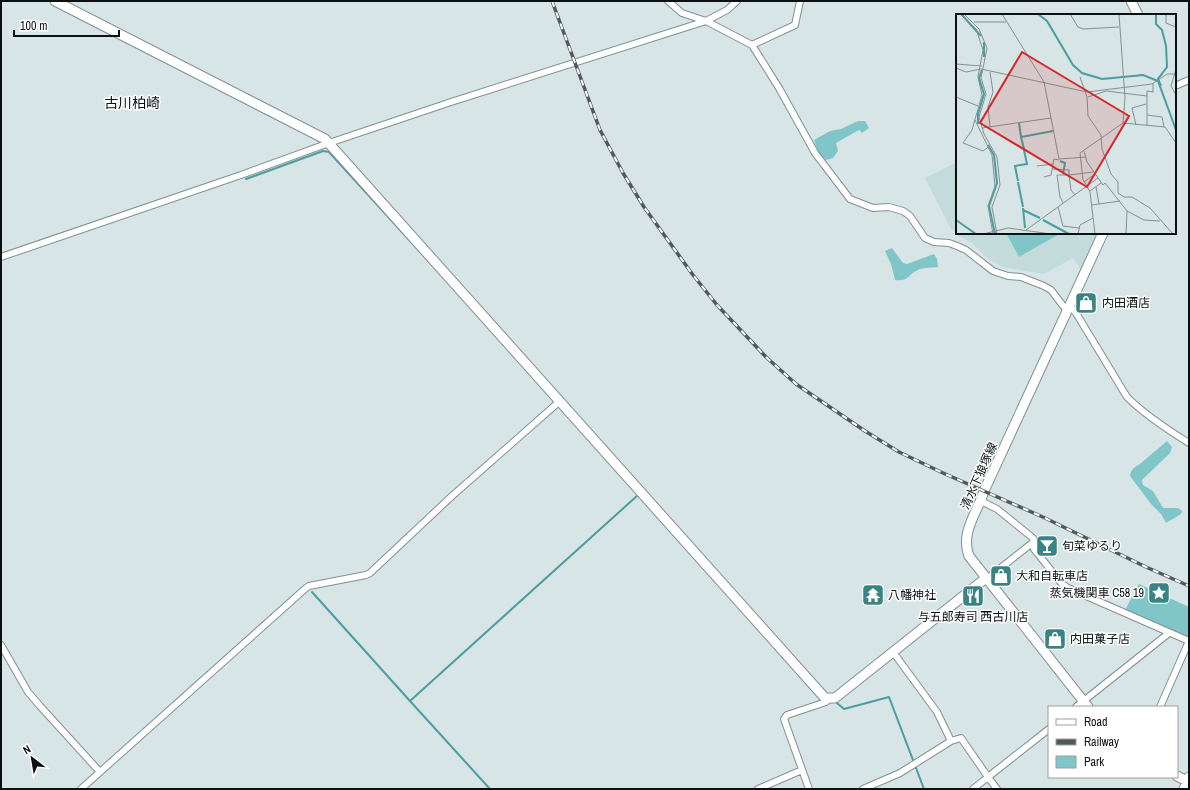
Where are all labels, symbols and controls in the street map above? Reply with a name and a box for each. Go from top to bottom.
scale bar [14,12,119,38]
inset map [956,14,1176,234]
text: 100 m [20,18,47,34]
district label: 古川柏崎 [104,94,160,112]
shop icon: 内田酒店 [1073,290,1099,316]
place label: 内田酒店 [1102,295,1150,311]
street label: 清水下狼塚線 [957,440,1001,512]
bar icon: 旬菜ゆるり [1034,533,1060,559]
place label: 旬菜ゆるり [1062,538,1122,554]
shop icon: 大和自転車店 [988,563,1014,589]
place label: 大和自転車店 [1016,568,1088,584]
place icon: 蒸気機関車 C58 19 [1146,580,1172,606]
temple icon: 八幡神社 [860,582,886,608]
restaurant icon: 与五郎寿司 西古川店 [960,583,986,609]
place label: 蒸気機関車 C58 19 [1050,585,1144,601]
place label: 八幡神社 [888,587,936,603]
place label: 与五郎寿司 西古川店 [918,609,1028,625]
shop icon: 内田菓子店 [1042,626,1068,652]
place label: 内田菓子店 [1070,631,1130,647]
legend [1048,706,1178,778]
text: Road [1084,714,1108,730]
text: Railway [1084,734,1119,750]
north arrow [12,738,52,778]
text: N [20,742,33,757]
text: Park [1084,754,1104,770]

